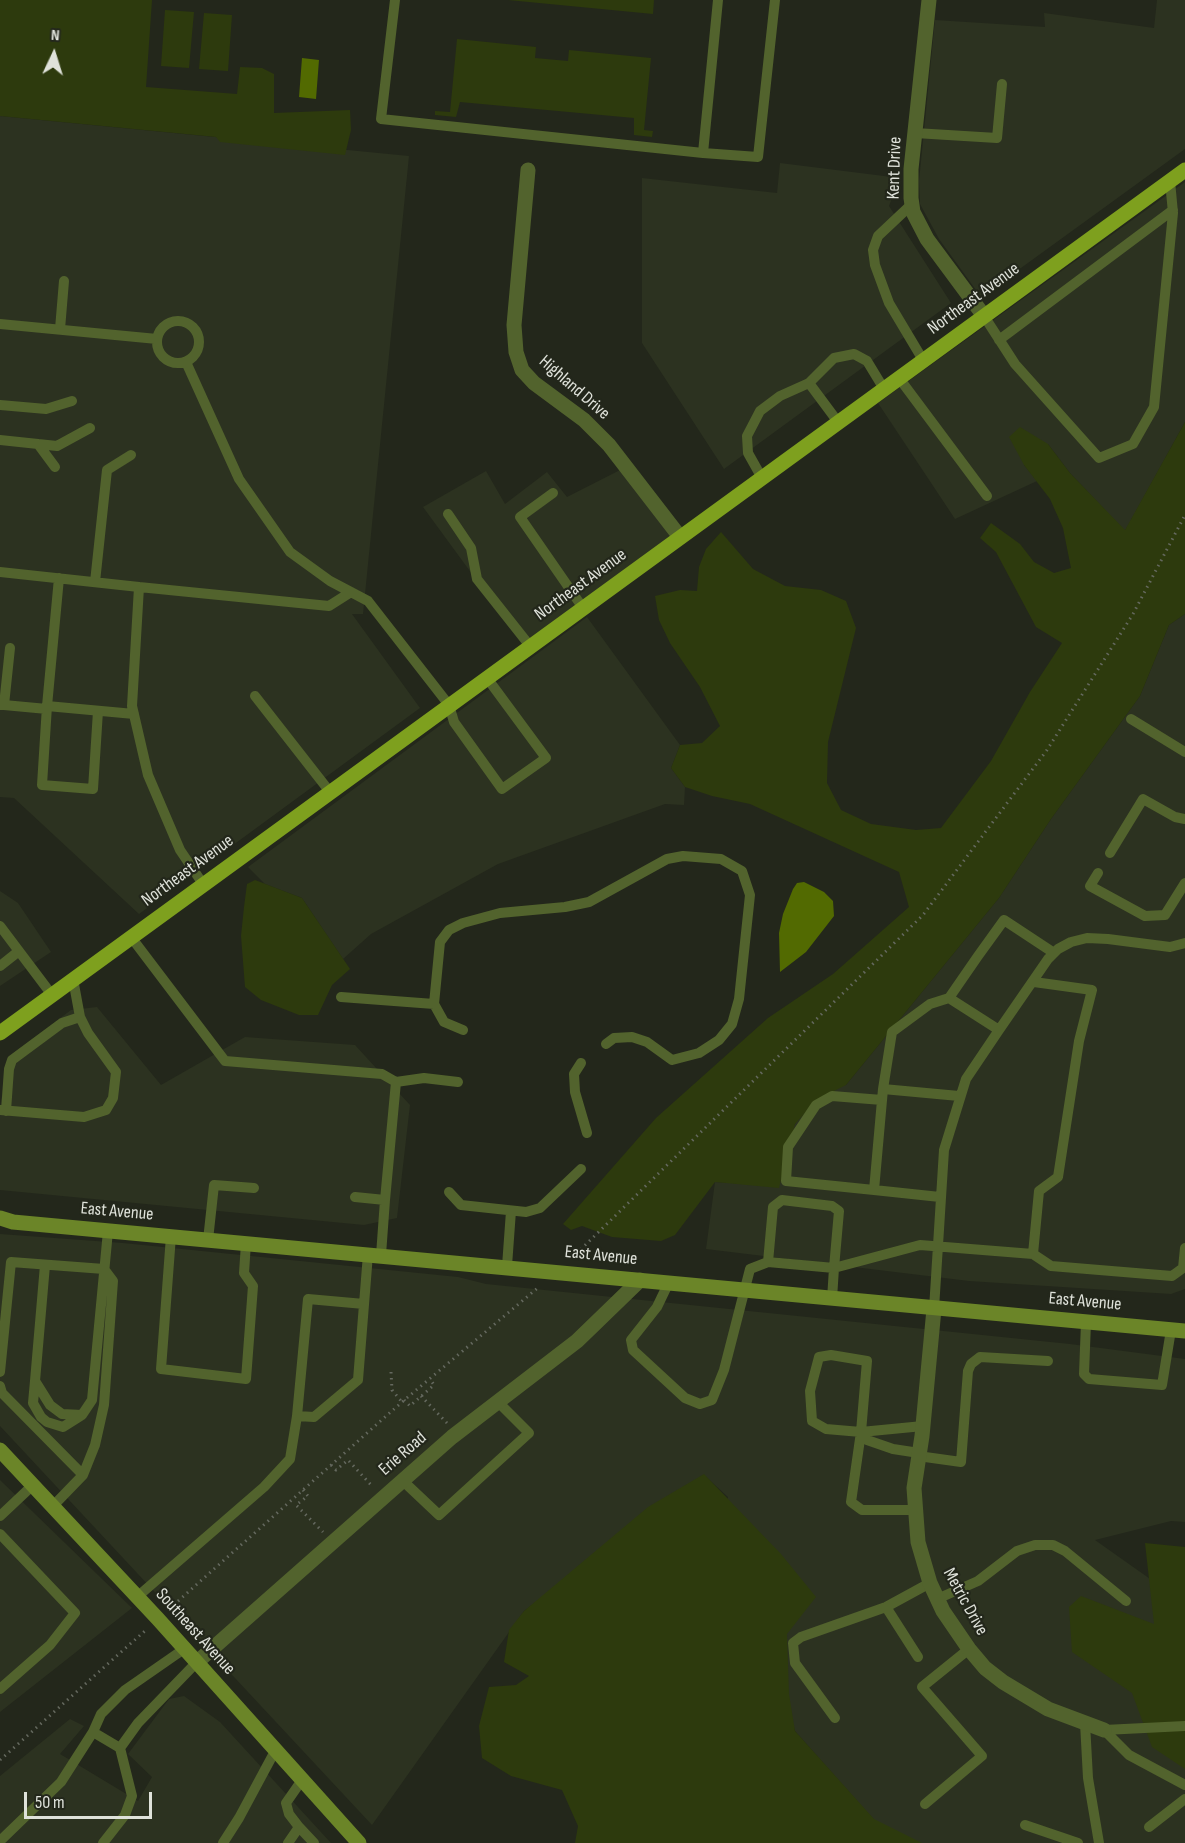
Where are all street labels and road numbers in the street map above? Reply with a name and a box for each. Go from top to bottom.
street label: Kent Drive [883,136,907,200]
street label: Northeast Avenue [924,258,1024,340]
street label: Highland Drive [534,351,614,425]
street label: Northeast Avenue [531,544,631,626]
street label: Northeast Avenue [138,830,238,912]
street label: East Avenue [80,1198,154,1226]
street label: East Avenue [564,1241,638,1271]
street label: East Avenue [1048,1288,1122,1316]
street label: Erie Road [375,1427,431,1481]
street label: Metric Drive [938,1565,992,1639]
street label: Southeast Avenue [151,1584,239,1680]

